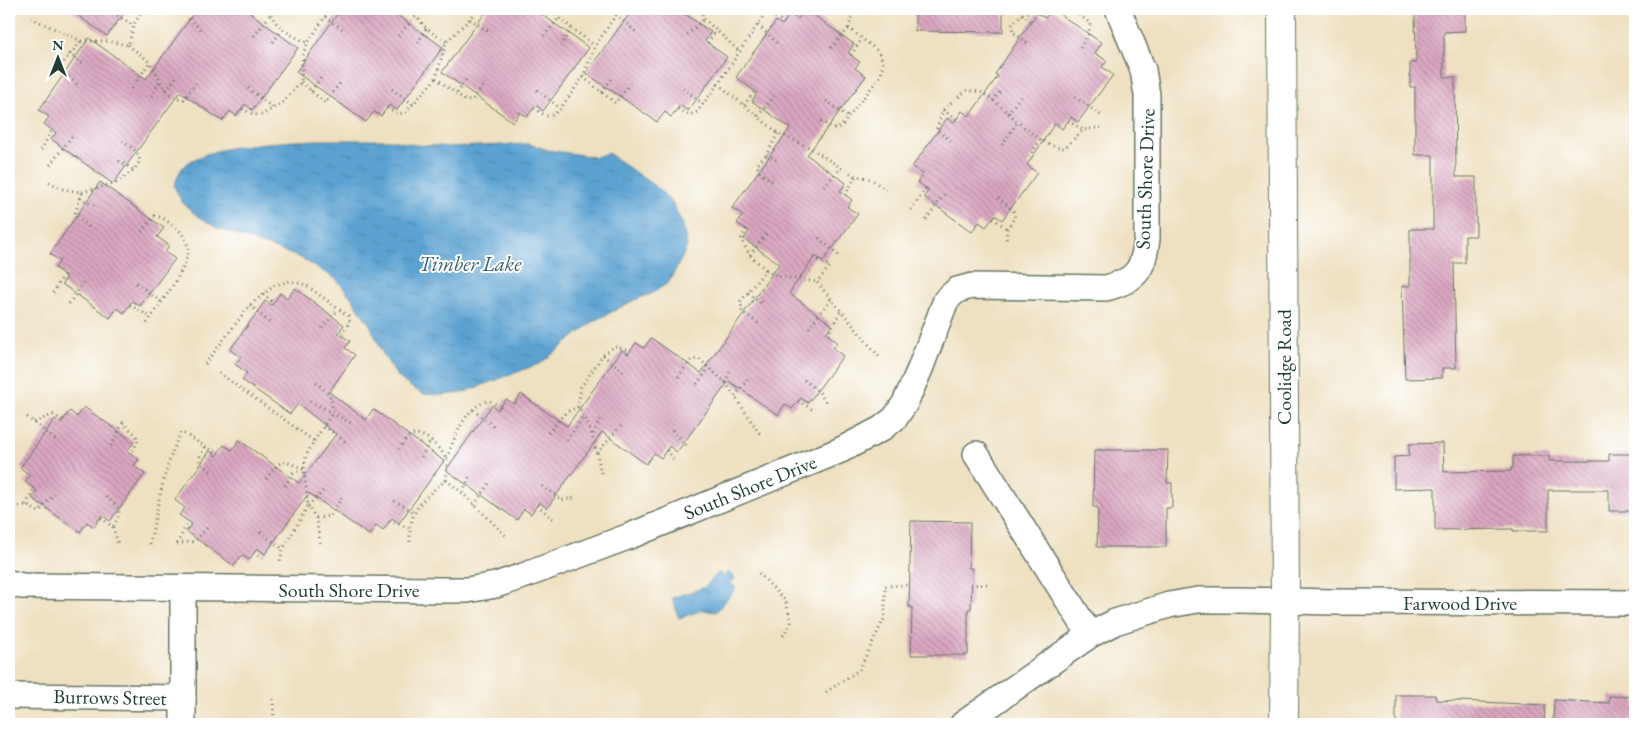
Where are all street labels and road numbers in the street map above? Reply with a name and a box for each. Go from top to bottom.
street label: South Shore Drive [1130,108,1160,250]
street label: Coolidge Road [1271,308,1297,425]
street label: South Shore Drive [680,448,820,525]
street label: South Shore Drive [278,577,420,603]
street label: Farwood Drive [1403,590,1517,616]
street label: Burrows Street [53,683,168,711]

